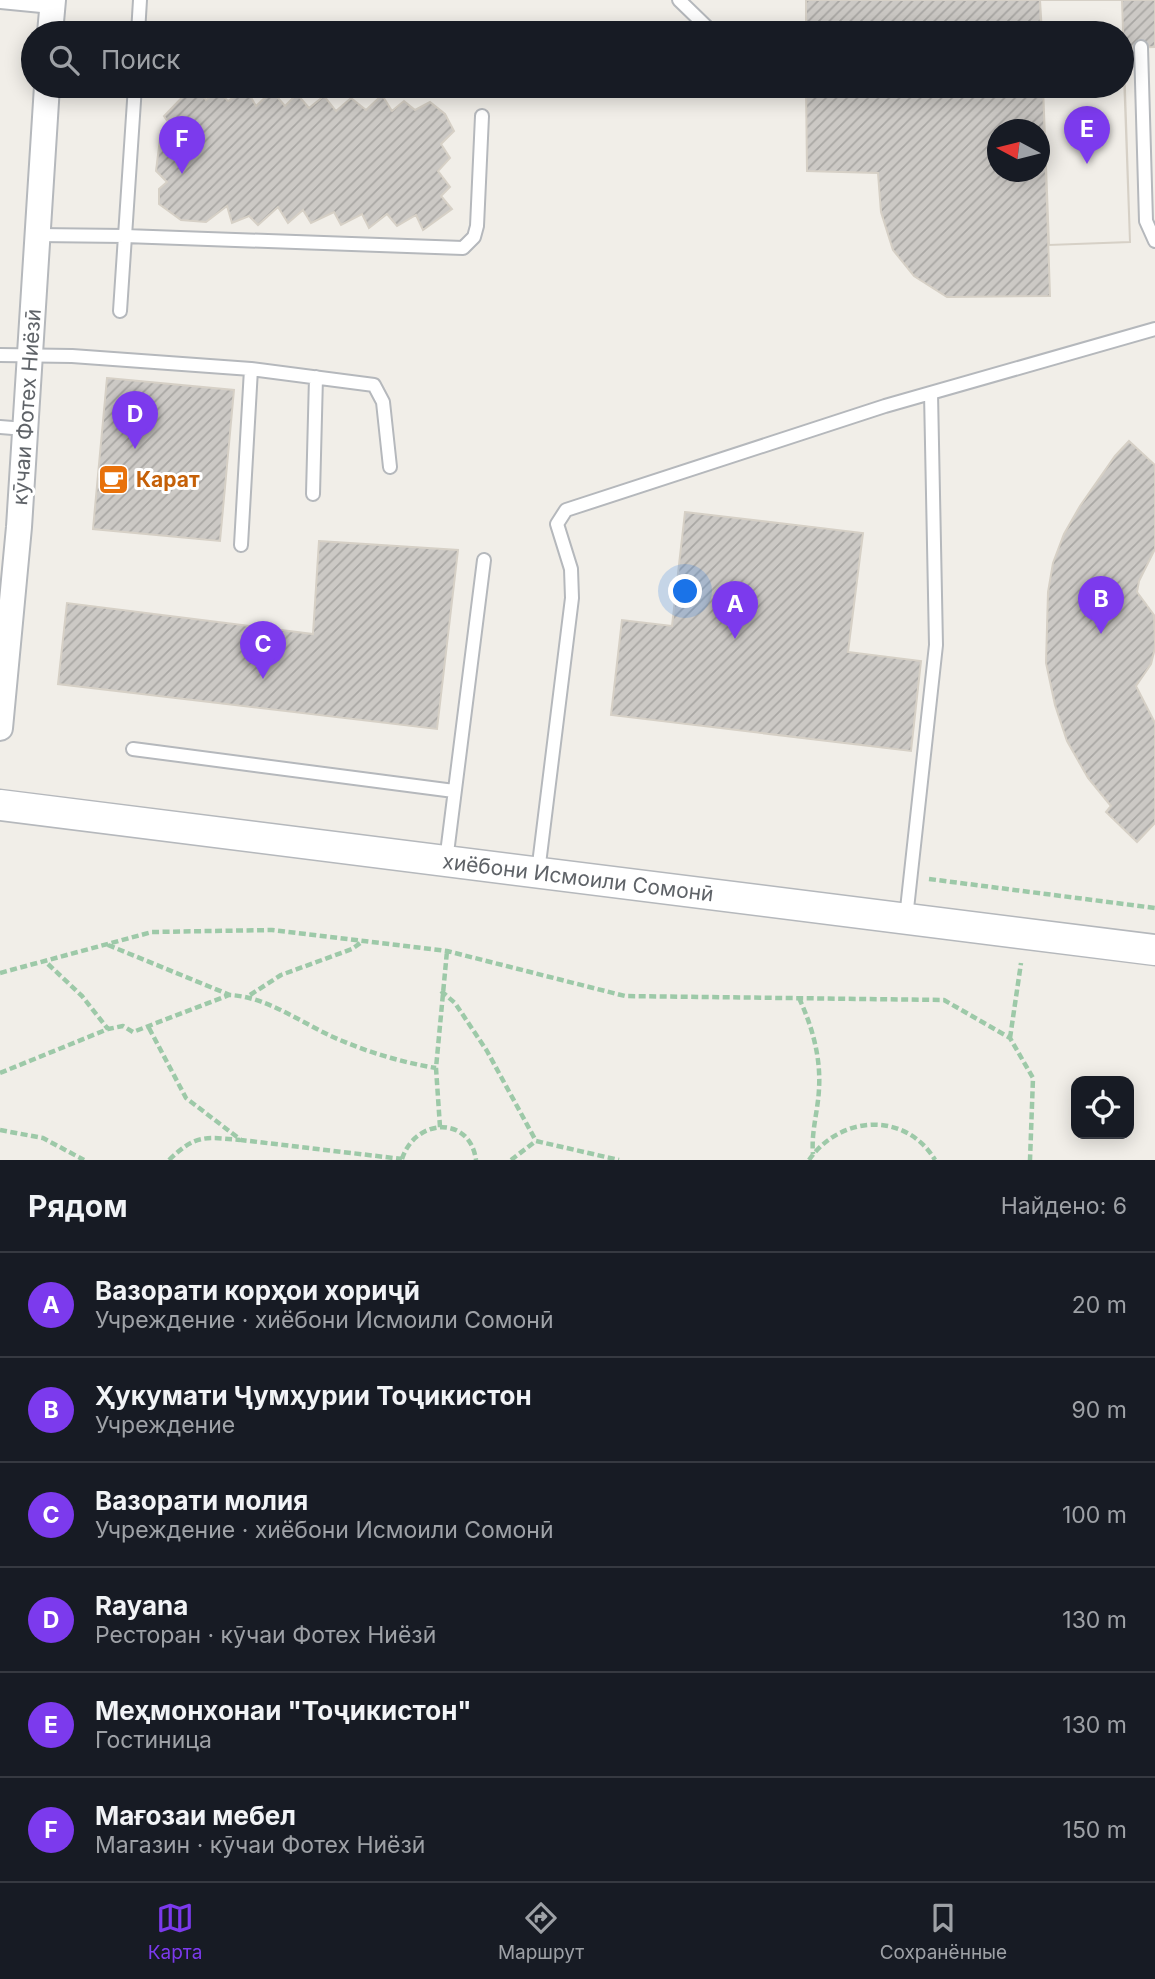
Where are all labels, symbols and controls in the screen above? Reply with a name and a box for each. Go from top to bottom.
search box [21,21,1134,98]
icon: search [45,41,83,79]
text: Поиск [101,44,180,75]
pin: E [1064,106,1110,164]
pin: F [159,116,205,174]
north arrow [987,119,1050,182]
street label: кӯчаи Фотех Ниёзӣ [7,308,46,506]
pin: D [112,391,158,449]
cafe icon: Карат [96,463,130,497]
place label: Карат [136,467,200,492]
your location [668,574,702,608]
pin: B [1078,576,1124,634]
pin: A [712,581,758,639]
pin: C [240,621,286,679]
street label: хиёбони Исмоили Сомонӣ [441,848,715,907]
map controls [1071,1076,1134,1139]
button: locate [1071,1076,1134,1139]
text: Рядом [28,1188,128,1224]
text: Найдено: 6 [1001,1192,1127,1220]
text: Вазорати корҳои хориҷӣ [95,1275,420,1306]
text: A [42,1291,60,1319]
text: 20 m [1072,1291,1127,1319]
text: Учреждение · хиёбони Исмоили Сомонӣ [95,1306,554,1334]
text: Ҳукумати Ҷумҳурии Тоҷикистон [95,1380,532,1411]
text: B [43,1396,59,1424]
text: 90 m [1072,1396,1127,1424]
text: Учреждение [95,1411,235,1439]
text: Вазорати молия [95,1485,308,1516]
text: C [42,1501,60,1529]
text: 100 m [1062,1501,1127,1529]
text: Учреждение · хиёбони Исмоили Сомонӣ [95,1516,554,1544]
text: Rayana [95,1590,188,1621]
text: D [43,1606,59,1634]
text: 130 m [1062,1606,1127,1634]
text: Ресторан · кӯчаи Фотех Ниёзӣ [95,1621,436,1649]
text: Меҳмонхонаи "Тоҷикистон" [95,1695,472,1726]
text: E [44,1711,58,1739]
text: 130 m [1062,1711,1127,1739]
text: Гостиница [95,1726,212,1754]
text: Мағозаи мебел [95,1800,296,1831]
text: F [44,1816,58,1844]
text: 150 m [1063,1816,1127,1844]
text: Магазин · кӯчаи Фотех Ниёзӣ [95,1831,425,1859]
tab: Карта [148,1899,202,1964]
tab: Маршрут [498,1899,584,1964]
tab: Сохранённые [880,1899,1007,1964]

